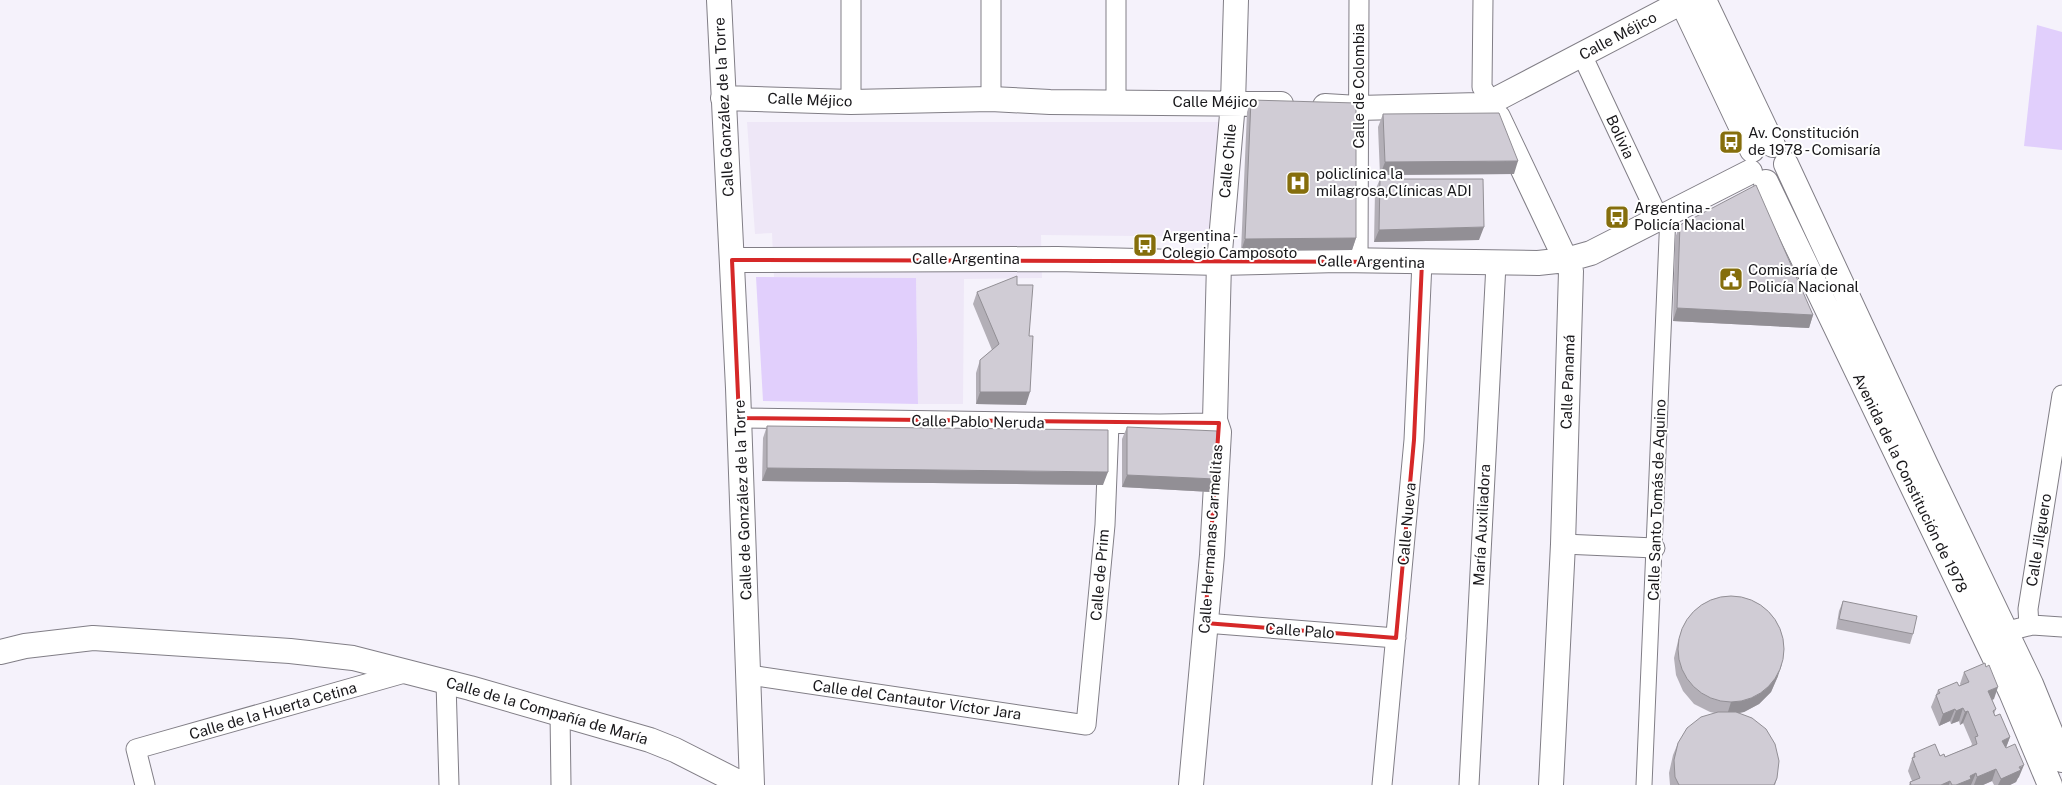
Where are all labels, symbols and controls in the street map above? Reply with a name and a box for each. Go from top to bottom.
street label: Calle Méjico [1576,8,1659,63]
street label: Calle González de la Torre [710,17,737,197]
street label: Calle de Colombia [1350,23,1367,149]
street label: Calle Méjico [767,90,853,109]
street label: Calle Méjico [1172,93,1258,110]
street label: Bolivia [1603,112,1638,161]
street label: Calle Chile [1216,123,1239,199]
place label: Av. Constitución de 1978 - Comisaría [1748,124,1881,158]
bus stop icon: Av. Constitución de 1978 - Comisaría [1718,129,1744,155]
place label: policlínica la milagrosa,Clínicas ADI [1316,165,1472,199]
hospital icon: policlínica la milagrosa,Clínicas ADI [1285,170,1311,196]
place label: Argentina - Policía Nacional [1634,199,1745,233]
bus stop icon: Argentina - Policía Nacional [1604,204,1630,230]
place label: Argentina - Colegio Camposoto [1162,227,1297,261]
bus stop icon: Argentina - Colegio Camposoto [1132,232,1158,258]
street label: Calle Argentina [912,250,1020,267]
street label: Calle Argentina [1317,252,1425,271]
place label: Comisaría de Policía Nacional [1748,261,1859,295]
public building icon: Comisaría de Policía Nacional [1718,266,1744,292]
street label: Calle Panamá [1557,334,1578,430]
street label: Avenida de la Constitución de 1978 [1850,370,1971,595]
street label: Calle Santo Tomás de Aquino [1644,399,1669,601]
street label: Calle de González de la Torre [731,400,754,601]
street label: Calle Pablo Neruda [911,412,1045,431]
street label: Calle Hermanas Carmelitas [1195,444,1226,634]
street label: María Auxiliadora [1470,463,1493,586]
street label: Calle Nueva [1394,482,1419,566]
street label: Calle Jilguero [2023,492,2054,588]
street label: Calle de Prim [1087,528,1112,622]
street label: Calle Palo [1265,620,1335,641]
street label: Calle de la Compañía de María [444,673,650,748]
street label: Calle del Cantautor Víctor Jara [812,676,1022,723]
street label: Calle de la Huerta Cetina [187,678,359,743]

